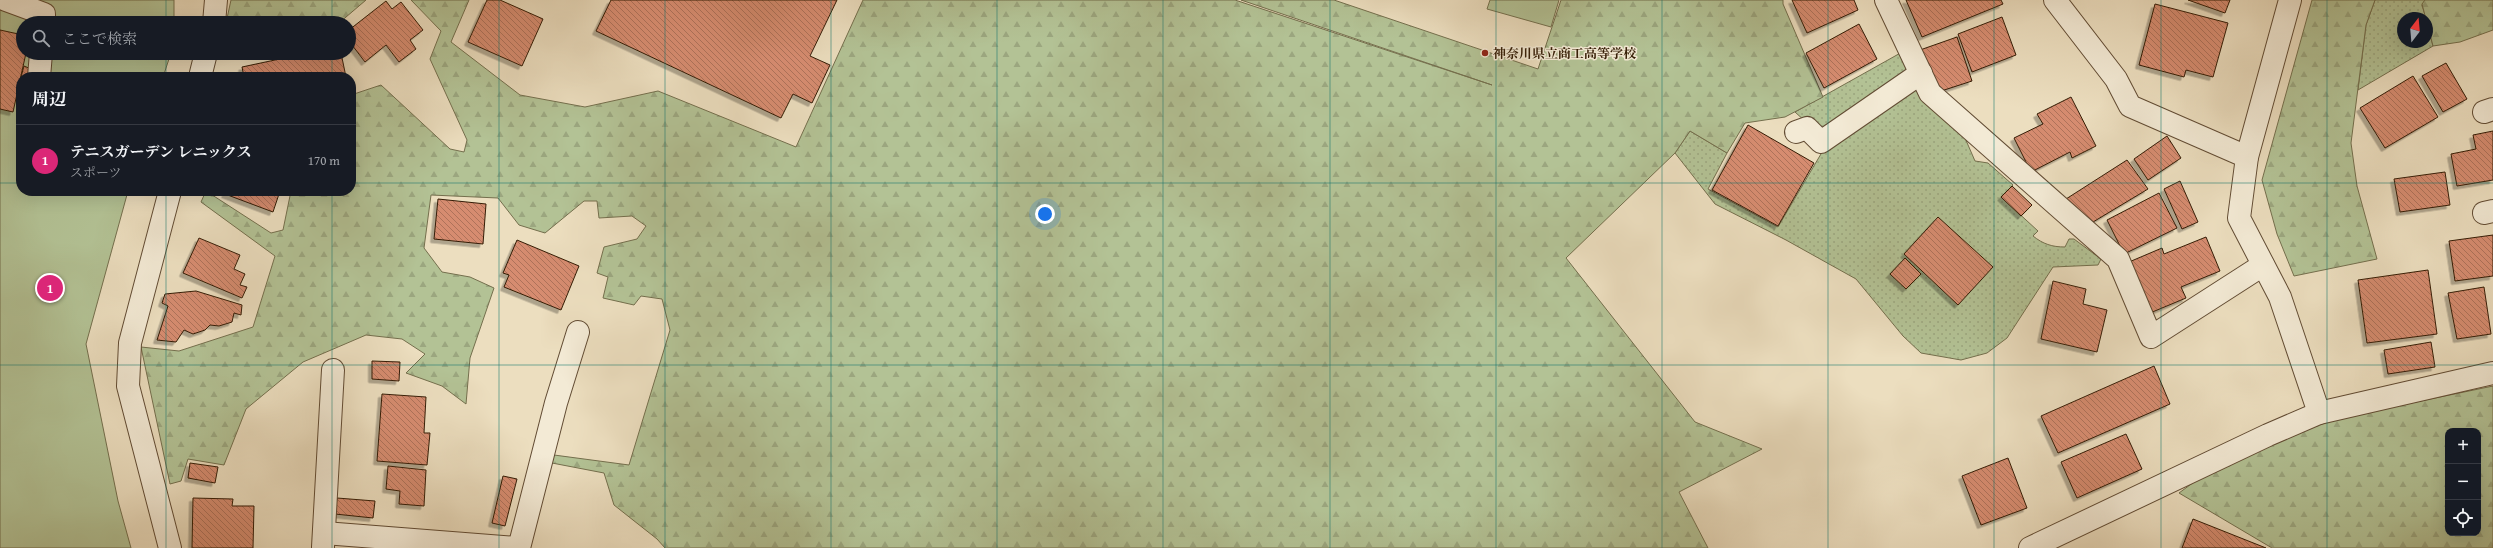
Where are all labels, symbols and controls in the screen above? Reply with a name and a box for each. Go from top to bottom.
north arrow [2397,12,2433,48]
search box [16,16,356,60]
icon: search [30,27,52,49]
text: ここで検索 [62,28,137,49]
place label: 神奈川県立商工高等学校 [1493,44,1637,63]
marker: 神奈川県立商工高等学校 [1480,48,1490,58]
text: 周辺 [32,86,66,111]
text: テニスガーデン レニックス [70,141,252,162]
text: 1 [42,151,48,170]
text: 170 m [308,151,340,170]
text: スポーツ [70,163,121,182]
your location [1035,204,1055,224]
pin: 1 [37,273,63,303]
map controls [2445,428,2481,536]
button: + [2445,428,2481,464]
button: − [2445,464,2481,500]
button: locate [2445,500,2481,536]

